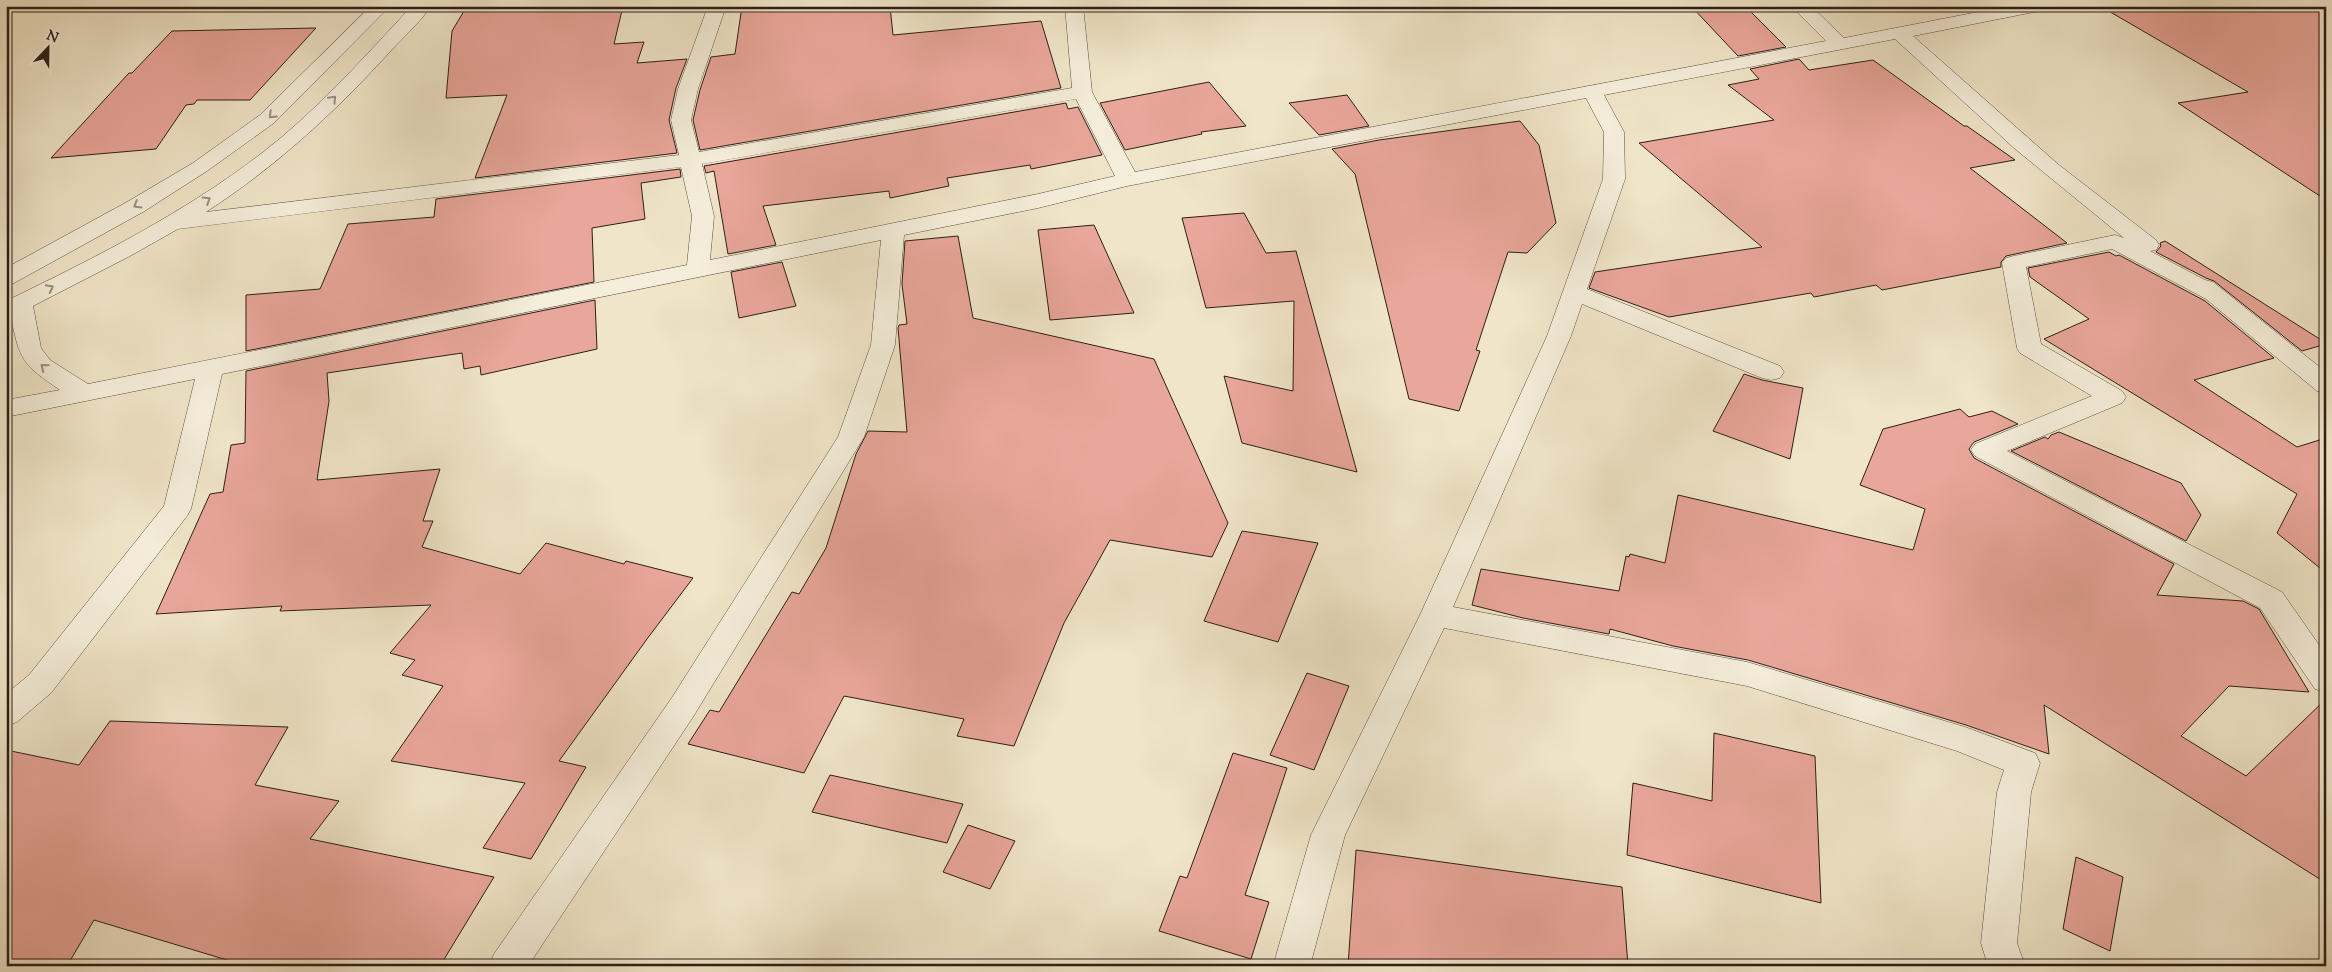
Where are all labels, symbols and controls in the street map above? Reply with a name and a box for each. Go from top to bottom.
north arrow [22,22,72,72]
text: N [43,26,61,49]
one-way arrow [327,96,336,105]
one-way arrow [269,109,278,118]
one-way arrow [201,197,210,207]
one-way arrow [134,199,143,209]
one-way arrow [45,284,54,294]
one-way arrow [41,363,50,372]

